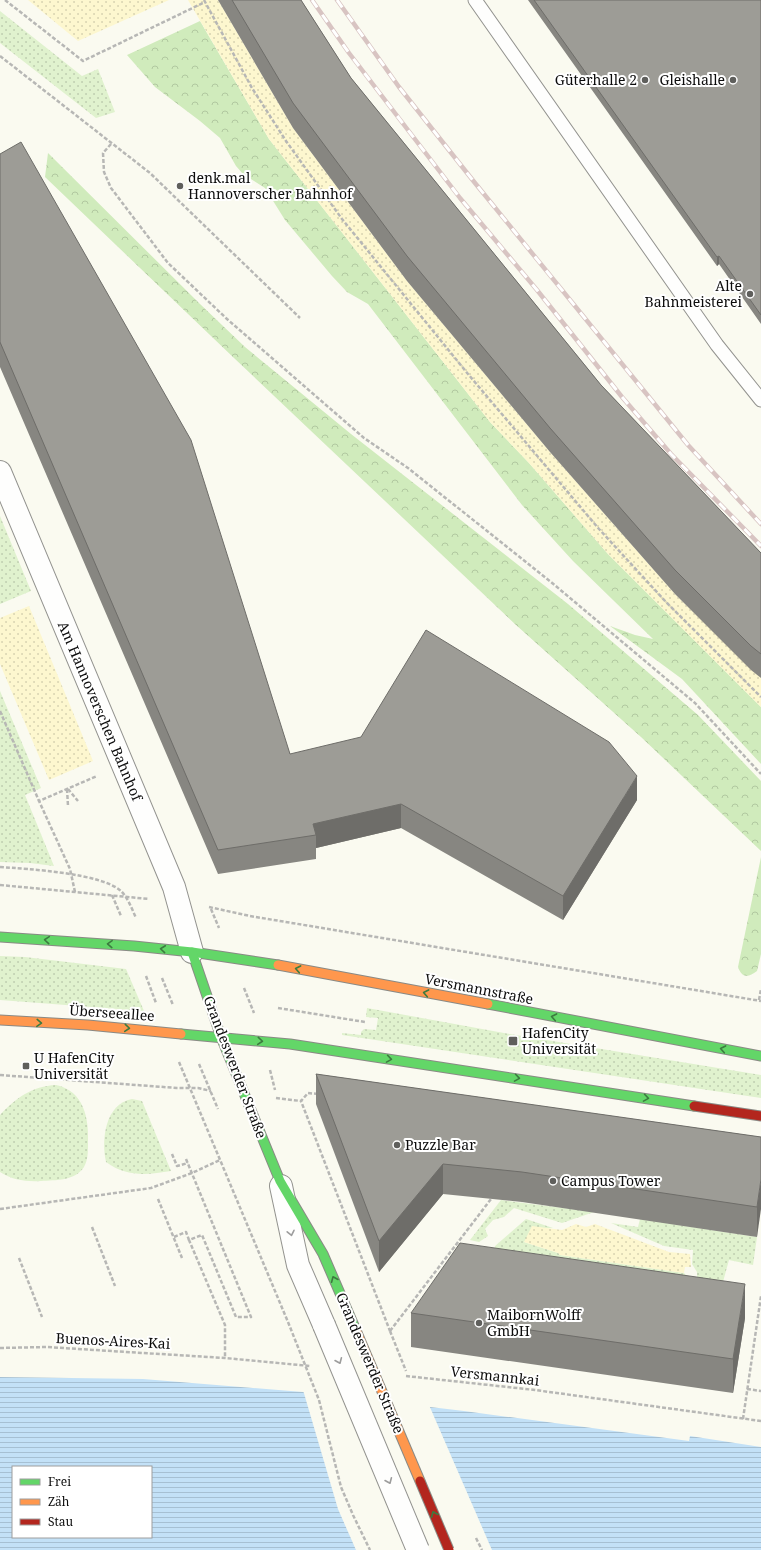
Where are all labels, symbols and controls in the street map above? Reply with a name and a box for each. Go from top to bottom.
place label: Güterhalle 2 [555,70,637,89]
place label: Gleishalle [659,70,725,89]
marker: Güterhalle 2 [640,75,650,85]
marker: Gleishalle [728,75,738,85]
place label: denk.mal Hannoverscher Bahnhof [188,168,354,203]
marker: denk.mal Hannoverscher Bahnhof [175,181,185,191]
place label: Alte Bahnmeisterei [645,276,743,311]
marker: Alte Bahnmeisterei [745,289,755,299]
street label: Am Hannoverschen Bahnhof [54,618,148,805]
one-way arrow [44,936,50,945]
one-way arrow [107,940,113,949]
one-way arrow [160,944,166,953]
one-way arrow [295,965,301,973]
street label: Versmannstraße [423,969,535,1008]
one-way arrow [423,989,429,997]
street label: Grandeswerder Straße [199,993,271,1141]
street label: Überseeallee [69,1000,155,1025]
one-way arrow [551,1013,557,1021]
one-way arrow [36,1018,42,1027]
place label: HafenCity Universität [522,1023,596,1058]
one-way arrow [124,1024,130,1033]
marker: HafenCity Universität [507,1035,519,1047]
one-way arrow [257,1036,263,1045]
one-way arrow [720,1045,726,1053]
place label: U HafenCity Universität [34,1048,114,1083]
one-way arrow [386,1054,392,1063]
marker: U HafenCity Universität [21,1061,31,1071]
one-way arrow [514,1074,521,1082]
one-way arrow [643,1093,649,1102]
place label: Puzzle Bar [405,1135,476,1154]
marker: Puzzle Bar [392,1140,402,1150]
place label: Campus Tower [561,1171,661,1190]
marker: Campus Tower [548,1176,558,1186]
one-way arrow [287,1230,295,1236]
one-way arrow [331,1276,339,1284]
street label: Grandeswerder Straße [332,1289,409,1436]
place label: MaibornWolff GmbH [487,1305,582,1340]
marker: MaibornWolff GmbH [474,1318,484,1328]
street label: Buenos-Aires-Kai [55,1328,171,1353]
one-way arrow [334,1357,342,1365]
street label: Versmannkai [450,1361,541,1390]
legend [12,1466,152,1538]
text: Frei [48,1473,71,1490]
one-way arrow [384,1477,392,1485]
text: Zäh [48,1493,70,1510]
one-way arrow [430,1511,438,1518]
text: Stau [48,1513,74,1530]

